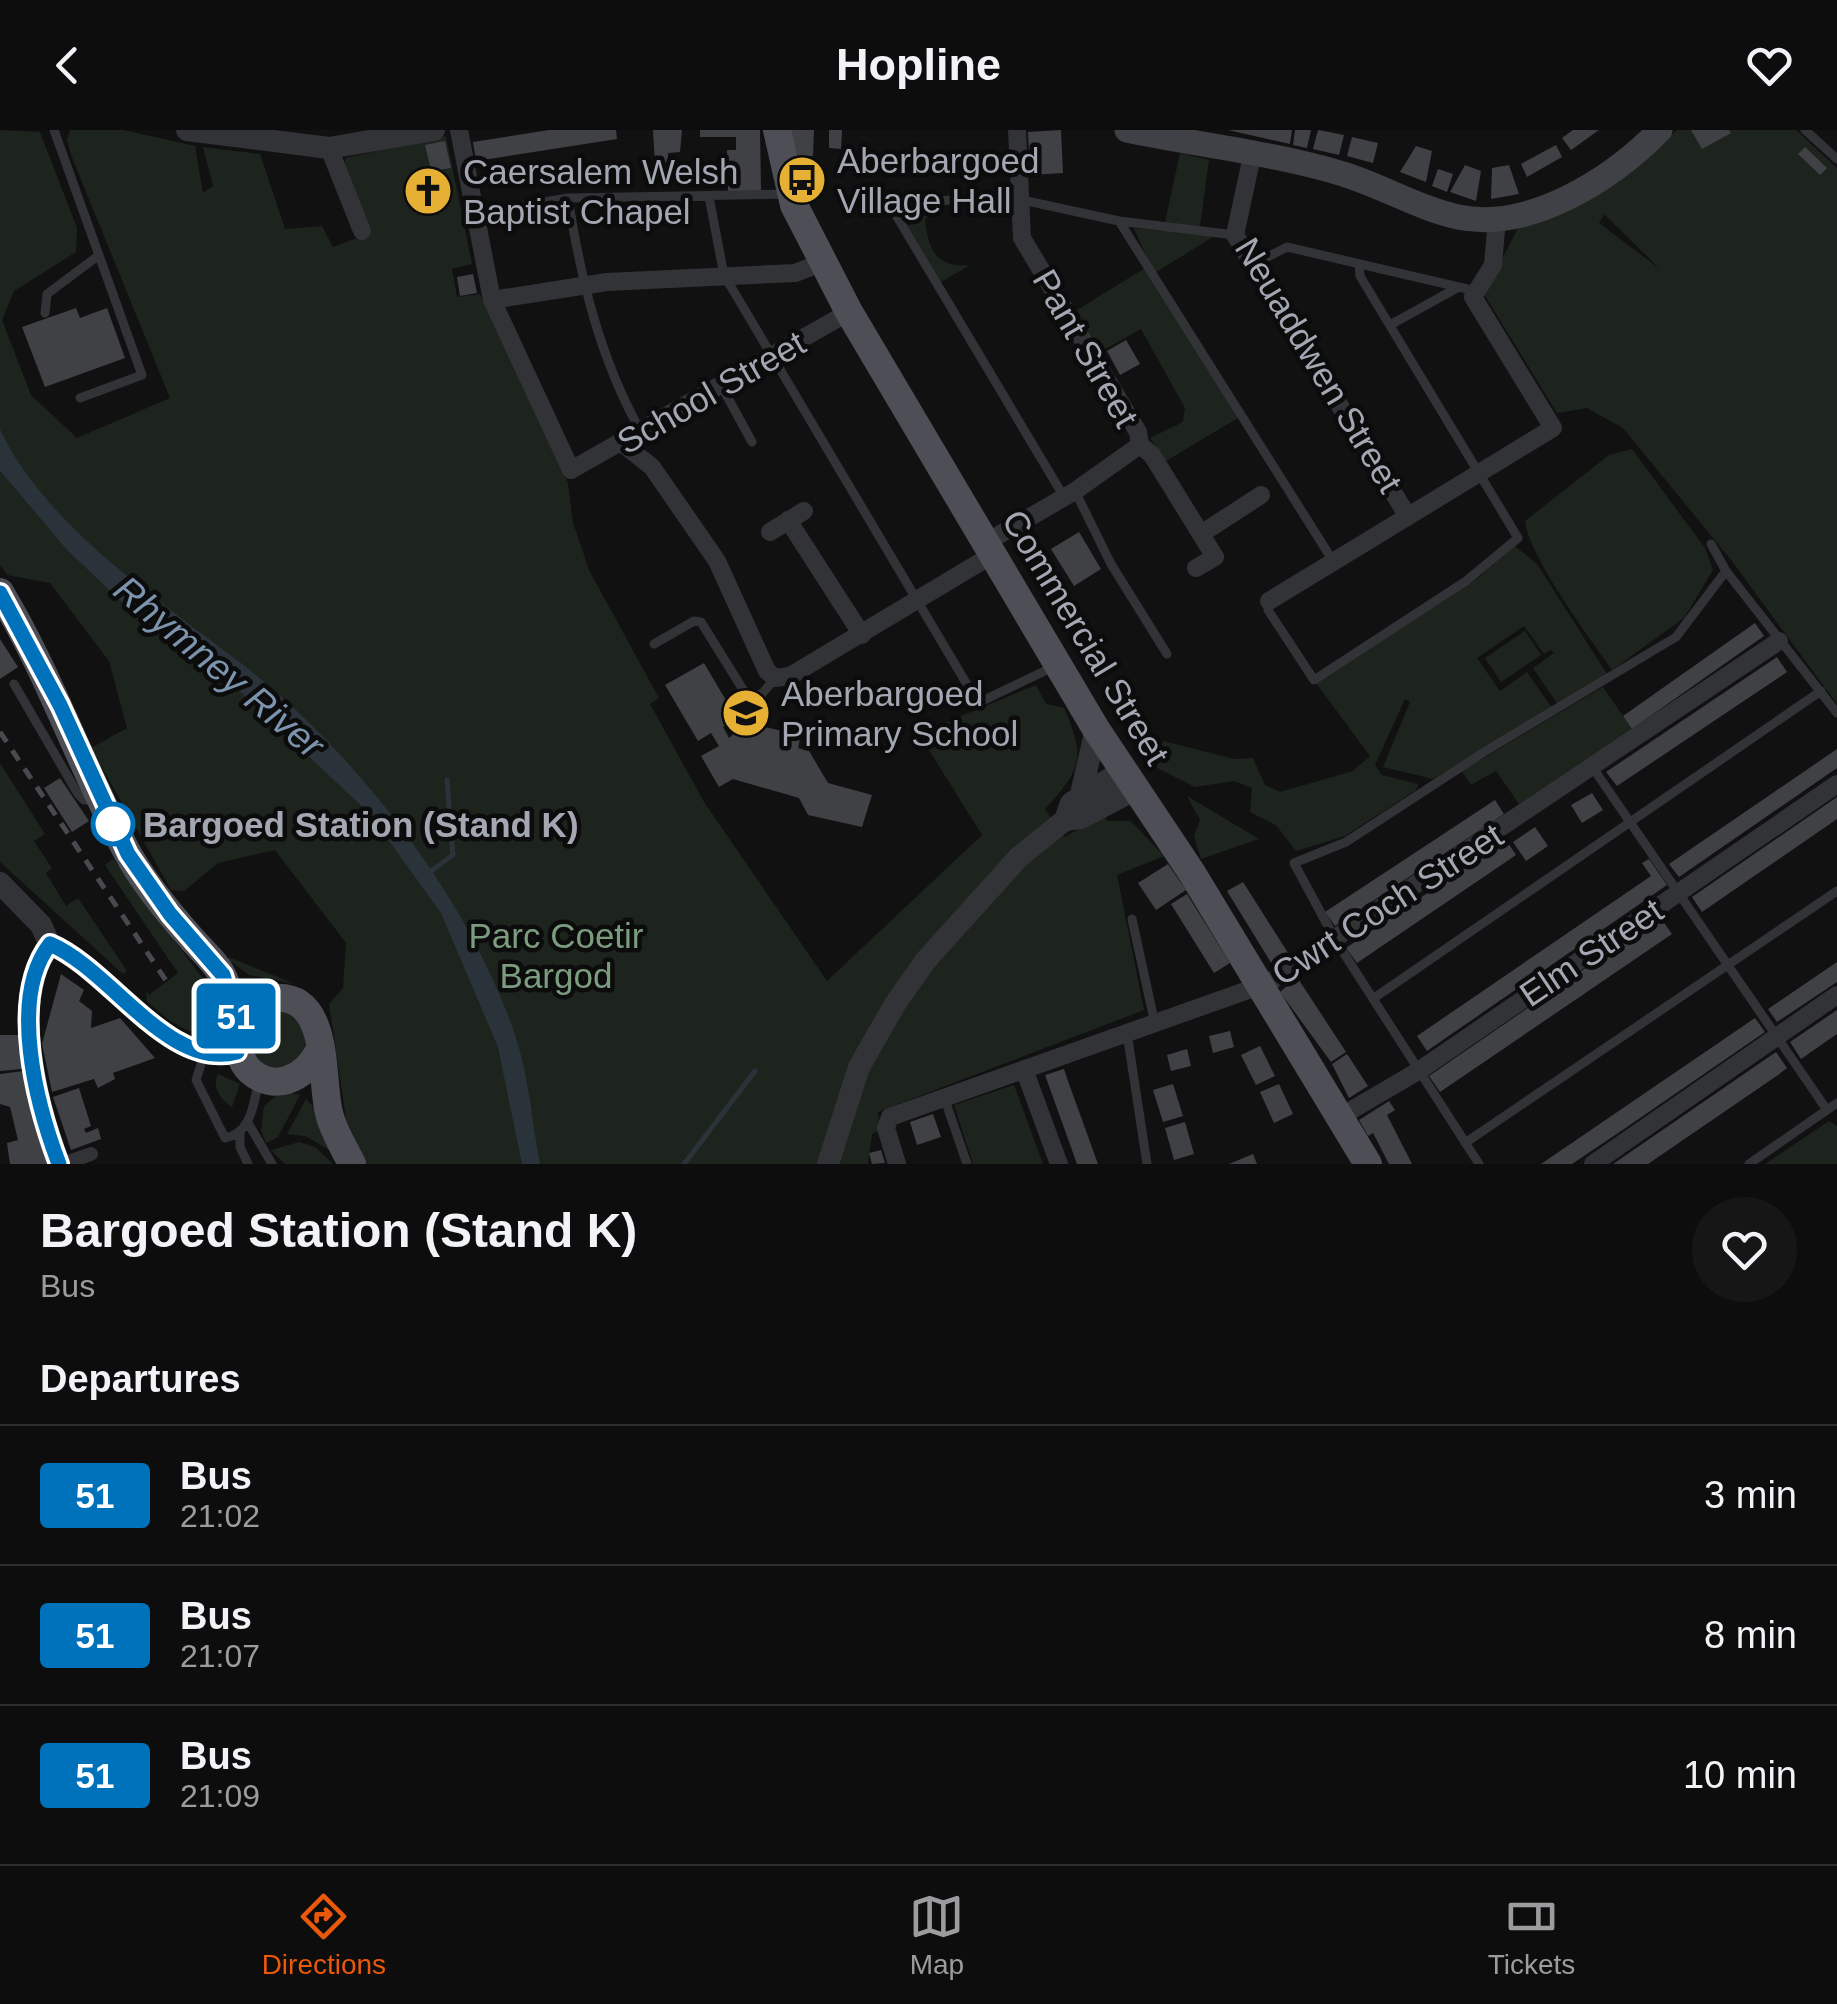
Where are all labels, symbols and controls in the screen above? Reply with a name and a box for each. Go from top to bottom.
icon: back [40,38,95,93]
icon: heart [1742,38,1797,93]
text: Hopline [836,39,1001,90]
place label: Aberbargoed Village Hall [837,141,1039,220]
place label: Caersalem Welsh Baptist Chapel [463,152,739,231]
bus stop icon: Aberbargoed Village Hall [776,154,828,206]
church icon: Caersalem Welsh Baptist Chapel [402,165,454,217]
street label: Neuaddwen Street [1228,231,1411,500]
street label: Pant Street [1025,262,1147,434]
street label: School Street [610,322,812,461]
street label: Commercial Street [995,503,1177,771]
water label: Rhymney River [106,567,333,767]
place label: Aberbargoed Primary School [781,674,1018,753]
school or university icon: Aberbargoed Primary School [720,687,772,739]
marker: Bargoed Station (Stand K) [92,803,134,845]
place label: Bargoed Station (Stand K) [143,805,579,844]
street label: Cwrt Coch Street [1265,815,1510,993]
street label: Elm Street [1512,890,1670,1014]
park label: Parc Coetir Bargod [468,916,644,995]
line badge: 51 [191,984,281,1048]
text: 51 [217,997,255,1036]
button: heart [1692,1197,1797,1302]
text: Bargoed Station (Stand K) [40,1204,637,1257]
text: Bus [40,1268,95,1304]
text: Departures [40,1358,241,1400]
text: Bus [180,1455,252,1497]
text: 3 min [1704,1474,1797,1516]
text: 51 [76,1476,114,1515]
text: 21:02 [180,1498,260,1534]
text: Bus [180,1595,252,1637]
text: 8 min [1704,1614,1797,1656]
text: 51 [76,1616,114,1655]
text: 21:07 [180,1638,260,1674]
text: Bus [180,1735,252,1777]
text: 10 min [1683,1754,1797,1796]
text: 51 [76,1756,114,1795]
text: 21:09 [180,1778,260,1814]
tab: Directions [262,1889,386,1981]
tab: Map [909,1889,964,1981]
tab: Tickets [1488,1889,1575,1981]

